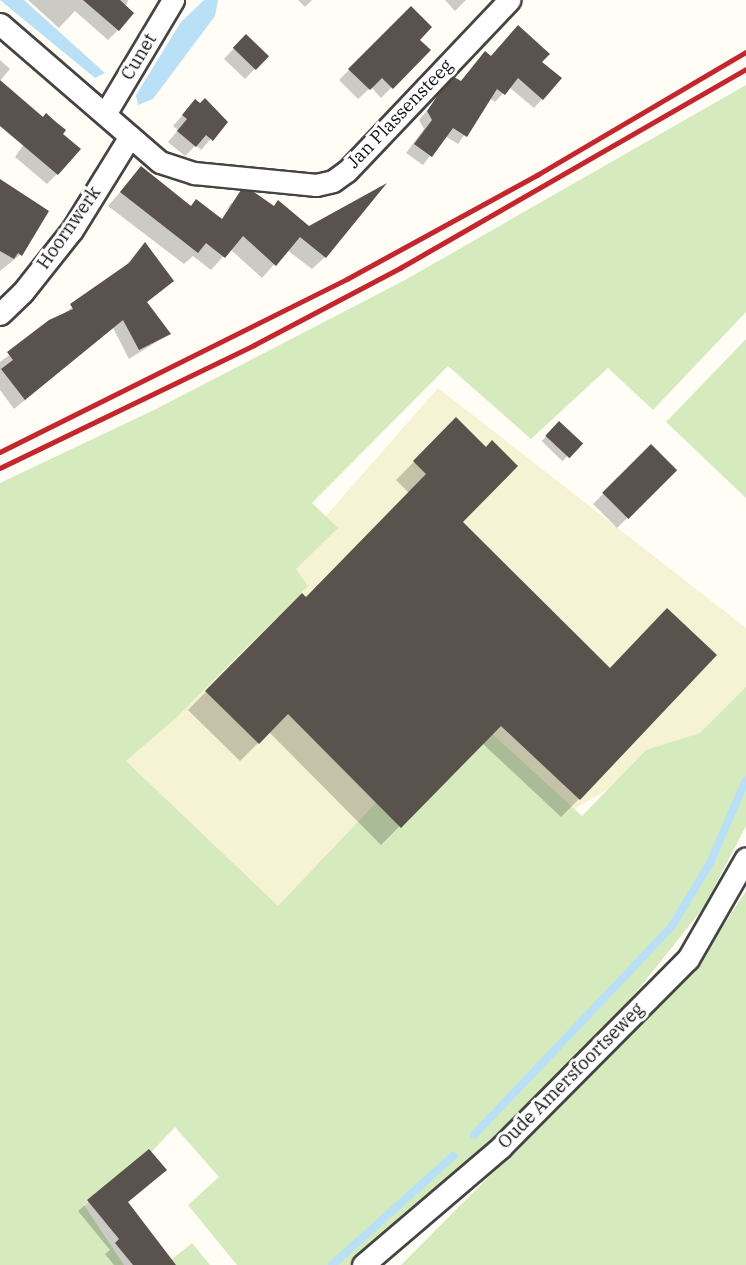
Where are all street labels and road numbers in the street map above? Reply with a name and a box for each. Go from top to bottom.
street label: Cunet [117,30,161,84]
street label: Jan Plassensteeg [343,55,457,173]
street label: Hoornwerk [33,183,105,273]
street label: Oude Amersfoortseweg [494,999,648,1153]

